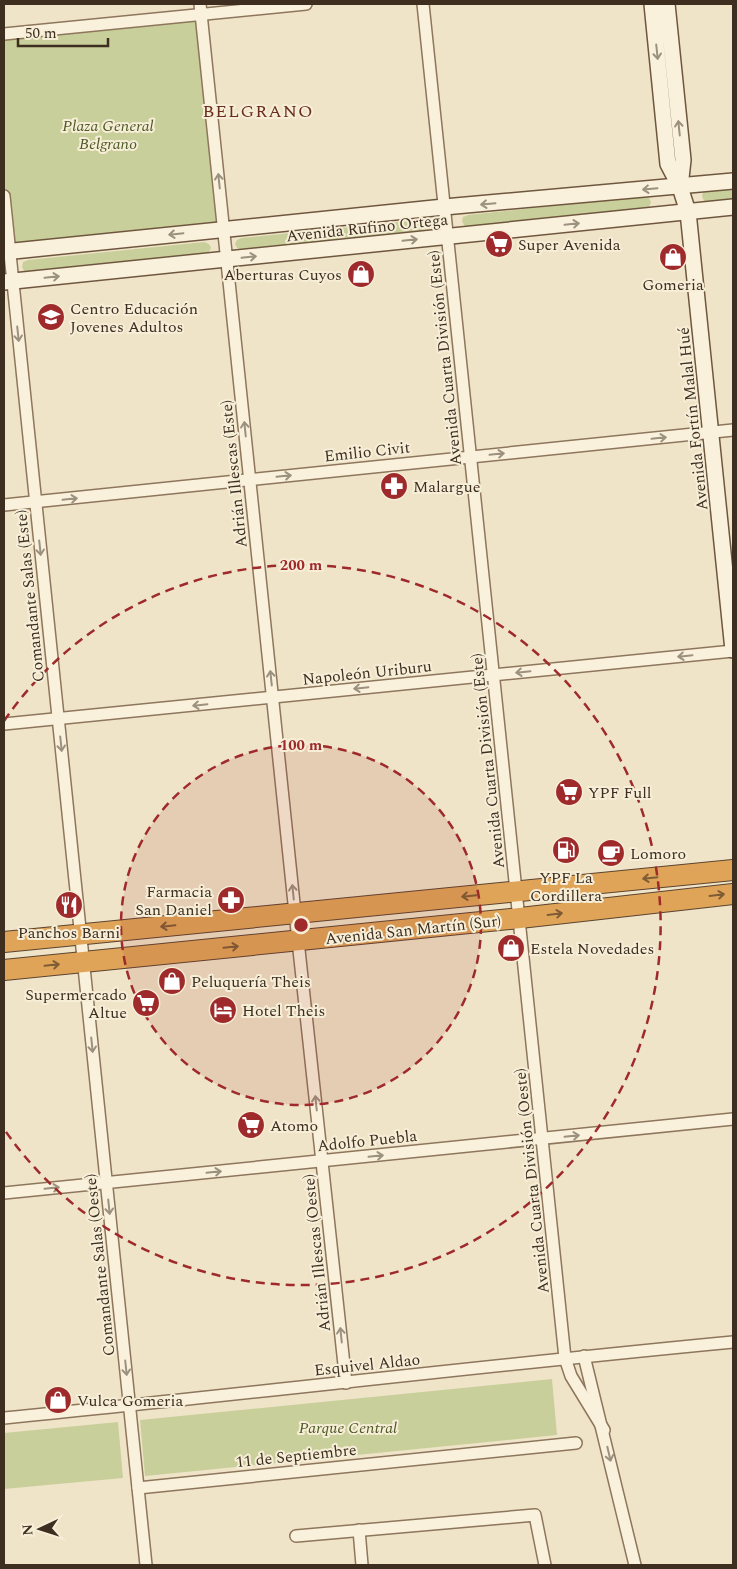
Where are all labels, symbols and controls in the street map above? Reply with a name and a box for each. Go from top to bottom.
scale bar [18,15,108,47]
text: 50 m [25,22,57,45]
one-way arrow [652,44,661,60]
district label: BELGRANO [202,98,314,125]
park label: Plaza General Belgrano [62,114,154,156]
one-way arrow [675,120,684,136]
one-way arrow [214,173,224,189]
one-way arrow [642,185,658,194]
one-way arrow [480,199,496,208]
street label: Avenida Rufino Ortega [285,208,450,248]
one-way arrow [564,219,580,229]
one-way arrow [168,229,184,239]
supermarket icon: Super Avenida [484,229,514,259]
place label: Super Avenida [518,233,621,257]
one-way arrow [402,236,418,245]
shop icon: Gomeria [658,242,688,272]
street label: Avenida Cuarta División (Este) [422,249,468,467]
one-way arrow [240,252,256,262]
shop icon: Aberturas Cuyos [346,259,376,289]
place label: Aberturas Cuyos [223,263,342,287]
one-way arrow [44,272,60,282]
place label: Gomeria [642,273,704,297]
place label: Centro Educación Jovenes Adultos [70,297,198,339]
school or university icon: Centro Educación Jovenes Adultos [36,302,66,332]
one-way arrow [13,326,23,342]
street label: Avenida Fortín Malal Hué [671,326,715,512]
street label: Adrián Illescas (Este) [214,399,254,549]
one-way arrow [240,422,250,438]
one-way arrow [651,433,667,443]
street label: Emilio Civit [323,436,412,468]
one-way arrow [489,449,505,459]
pharmacy icon: Malargue [379,471,409,501]
one-way arrow [275,472,291,481]
place label: Malargue [413,475,480,499]
one-way arrow [61,494,77,503]
street label: Comandante Salas (Este) [9,509,51,683]
one-way arrow [35,540,45,556]
text: 200 m [280,554,323,577]
one-way arrow [677,651,693,661]
street label: Avenida Cuarta División (Este) [465,652,511,870]
street label: Napoleón Uriburu [301,654,433,692]
one-way arrow [515,667,531,677]
one-way arrow [266,670,275,686]
one-way arrow [354,684,370,693]
one-way arrow [192,700,208,710]
text: 100 m [280,734,323,757]
one-way arrow [56,736,66,752]
supermarket icon: YPF Full [554,777,584,807]
place label: YPF Full [588,781,652,805]
fuel station icon: YPF La Cordillera [551,835,581,865]
cafe icon: Lomoro [596,838,626,868]
place label: Lomoro [630,842,686,866]
place label: YPF La Cordillera [530,866,602,908]
one-way arrow [642,873,658,883]
place label: Farmacia San Daniel [135,880,212,922]
one-way arrow [288,884,298,900]
pharmacy icon: Farmacia San Daniel [216,885,246,915]
restaurant icon: Panchos Barni [54,890,84,920]
one-way arrow [708,890,724,900]
one-way arrow [461,891,477,901]
street label: Avenida San Martín (Sur) [324,909,502,951]
one-way arrow [547,909,563,919]
centre of rings [292,916,310,934]
place label: Panchos Barni [18,921,120,945]
one-way arrow [160,921,176,931]
shop icon: Estela Novedades [496,933,526,963]
place label: Estela Novedades [530,937,654,961]
one-way arrow [223,942,239,952]
one-way arrow [44,960,60,970]
shop icon: Peluquería Theis [157,966,187,996]
place label: Peluquería Theis [191,970,311,994]
place label: Supermercado Altue [25,983,127,1025]
supermarket icon: Supermercado Altue [131,988,161,1018]
hotel icon: Hotel Theis [208,995,238,1025]
place label: Hotel Theis [242,999,325,1023]
one-way arrow [88,1037,97,1053]
street label: Avenida Cuarta División (Oeste) [508,1067,556,1295]
one-way arrow [311,1096,321,1112]
supermarket icon: Atomo [236,1110,266,1140]
place label: Atomo [270,1114,318,1138]
street label: Adolfo Puebla [316,1124,419,1158]
one-way arrow [564,1131,580,1141]
one-way arrow [367,1151,383,1161]
one-way arrow [206,1167,222,1177]
street label: Comandante Salas (Oeste) [78,1173,122,1357]
street label: Adrián Illescas (Oeste) [297,1173,337,1333]
one-way arrow [44,1184,60,1193]
one-way arrow [104,1198,114,1214]
one-way arrow [336,1327,346,1343]
street label: Esquivel Aldao [313,1348,421,1382]
one-way arrow [121,1360,130,1376]
shop icon: Vulca Gomeria [43,1385,73,1415]
place label: Vulca Gomeria [77,1389,183,1413]
park label: Parque Central [299,1416,397,1440]
street label: 11 de Septiembre [234,1438,358,1474]
one-way arrow [605,1446,614,1462]
north arrow [15,1504,65,1554]
text: N [17,1523,38,1536]

